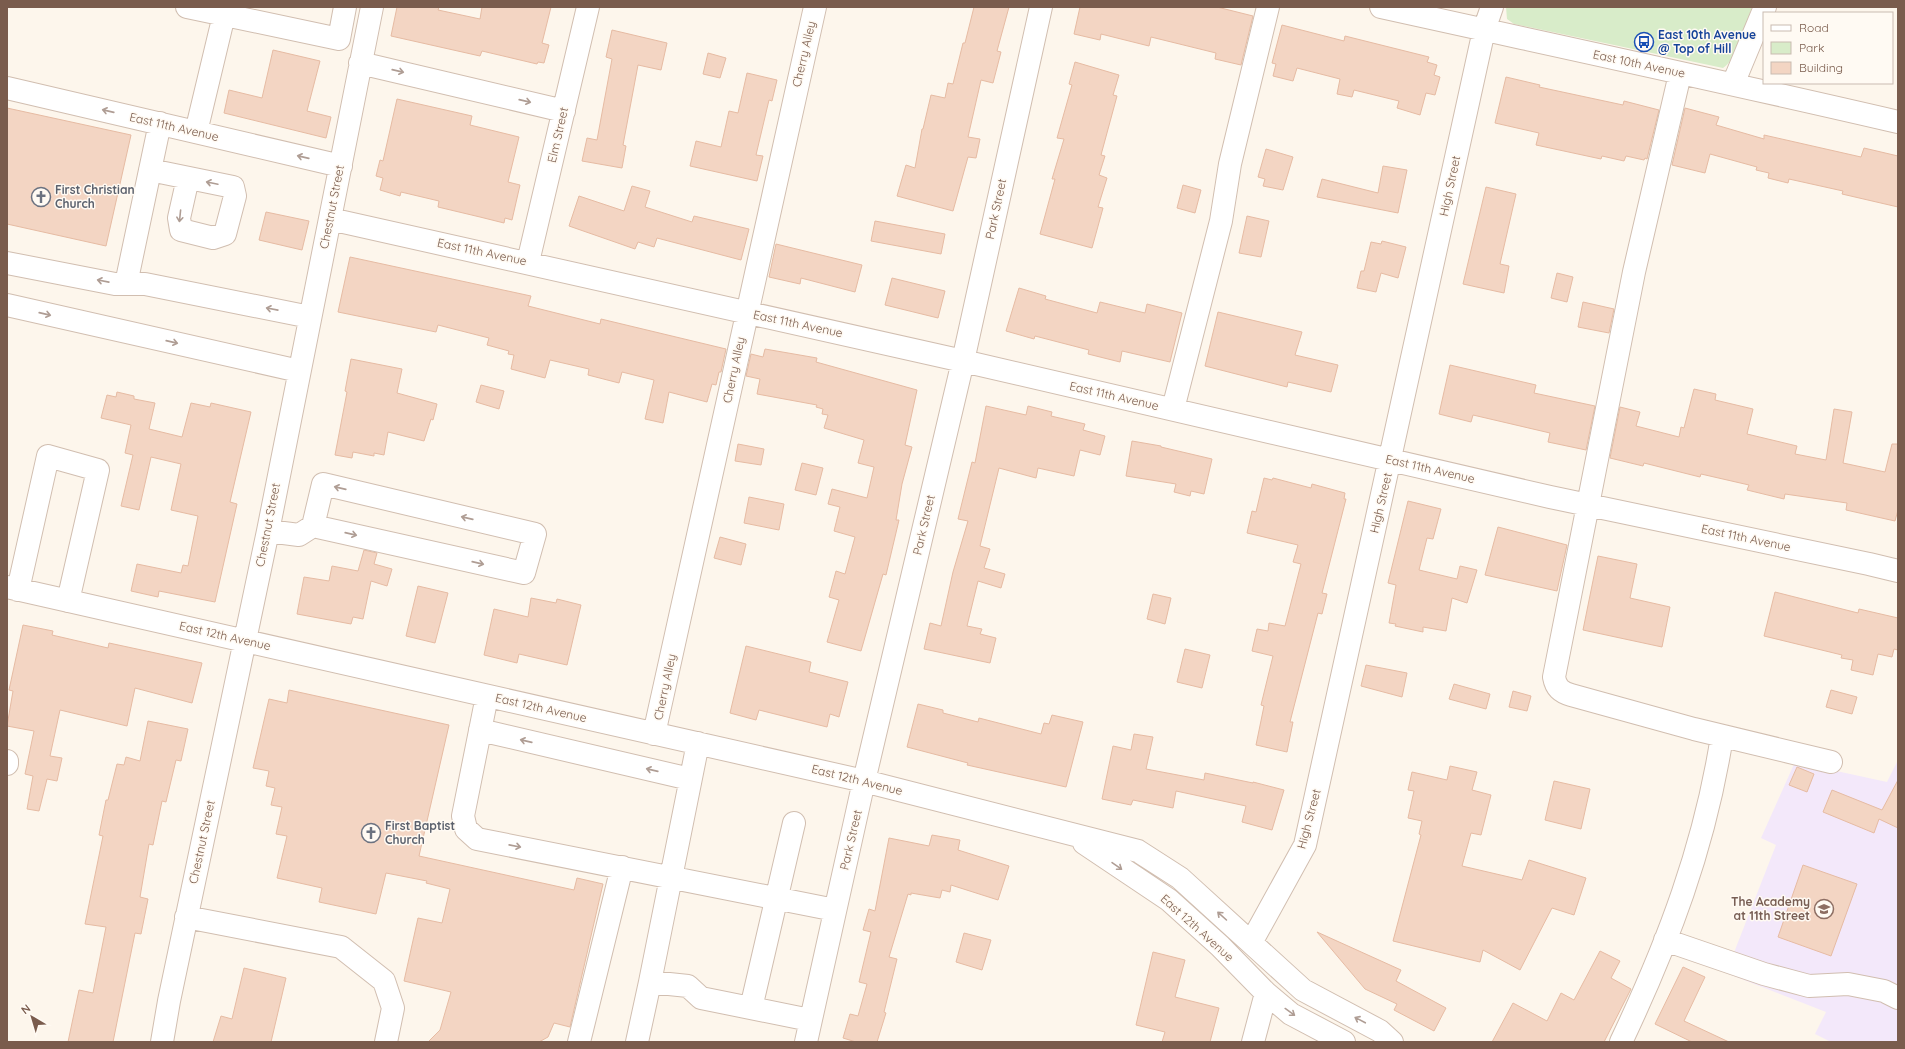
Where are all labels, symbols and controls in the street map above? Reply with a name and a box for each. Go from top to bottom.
legend [1763,12,1893,84]
street label: Cherry Alley [789,19,818,88]
text: Road [1799,20,1829,35]
place label: East 10th Avenue @ Top of Hill [1658,27,1756,56]
bus stop icon: East 10th Avenue @ Top of Hill [1633,31,1655,53]
text: Park [1799,40,1824,55]
street label: East 10th Avenue [1592,46,1687,81]
text: Building [1799,60,1843,75]
one-way arrow [391,68,404,76]
one-way arrow [518,98,531,106]
street label: Elm Street [544,106,571,164]
one-way arrow [102,107,115,115]
street label: East 11th Avenue [128,109,220,144]
one-way arrow [297,152,310,160]
street label: High Street [1436,154,1463,218]
street label: Chestnut Street [316,164,347,250]
street label: Park Street [982,177,1009,241]
one-way arrow [206,178,219,186]
place label: First Christian Church [55,182,135,211]
church icon: First Christian Church [30,186,52,208]
one-way arrow [177,209,184,222]
street label: East 11th Avenue [436,235,528,268]
one-way arrow [97,277,110,285]
one-way arrow [266,305,279,313]
street label: East 11th Avenue [752,307,844,340]
one-way arrow [38,310,51,318]
street label: Cherry Alley [719,335,748,404]
one-way arrow [165,339,178,347]
street label: East 11th Avenue [1068,378,1160,413]
street label: East 11th Avenue [1384,451,1476,486]
street label: High Street [1366,471,1395,535]
street label: Chestnut Street [252,482,283,568]
one-way arrow [334,484,347,492]
street label: Park Street [909,493,938,557]
one-way arrow [461,513,474,521]
street label: East 11th Avenue [1700,521,1792,554]
one-way arrow [345,531,358,539]
one-way arrow [471,559,484,567]
street label: East 12th Avenue [178,618,272,653]
street label: Cherry Alley [650,652,679,721]
street label: East 12th Avenue [494,690,588,725]
one-way arrow [519,736,532,744]
street label: East 12th Avenue [810,761,904,798]
one-way arrow [646,766,659,774]
street label: High Street [1293,787,1324,851]
street label: Chestnut Street [185,799,218,885]
street label: Park Street [836,808,865,872]
place label: First Baptist Church [385,818,455,847]
church icon: First Baptist Church [360,822,382,844]
one-way arrow [509,843,522,851]
one-way arrow [1111,862,1122,870]
street label: East 12th Avenue [1158,891,1237,965]
place label: The Academy at 11th Street [1731,894,1810,923]
school or university icon: The Academy at 11th Street [1813,898,1835,920]
one-way arrow [1217,911,1227,921]
north arrow [12,997,52,1037]
text: N [18,1001,33,1017]
one-way arrow [1284,1008,1295,1016]
one-way arrow [1354,1016,1366,1024]

